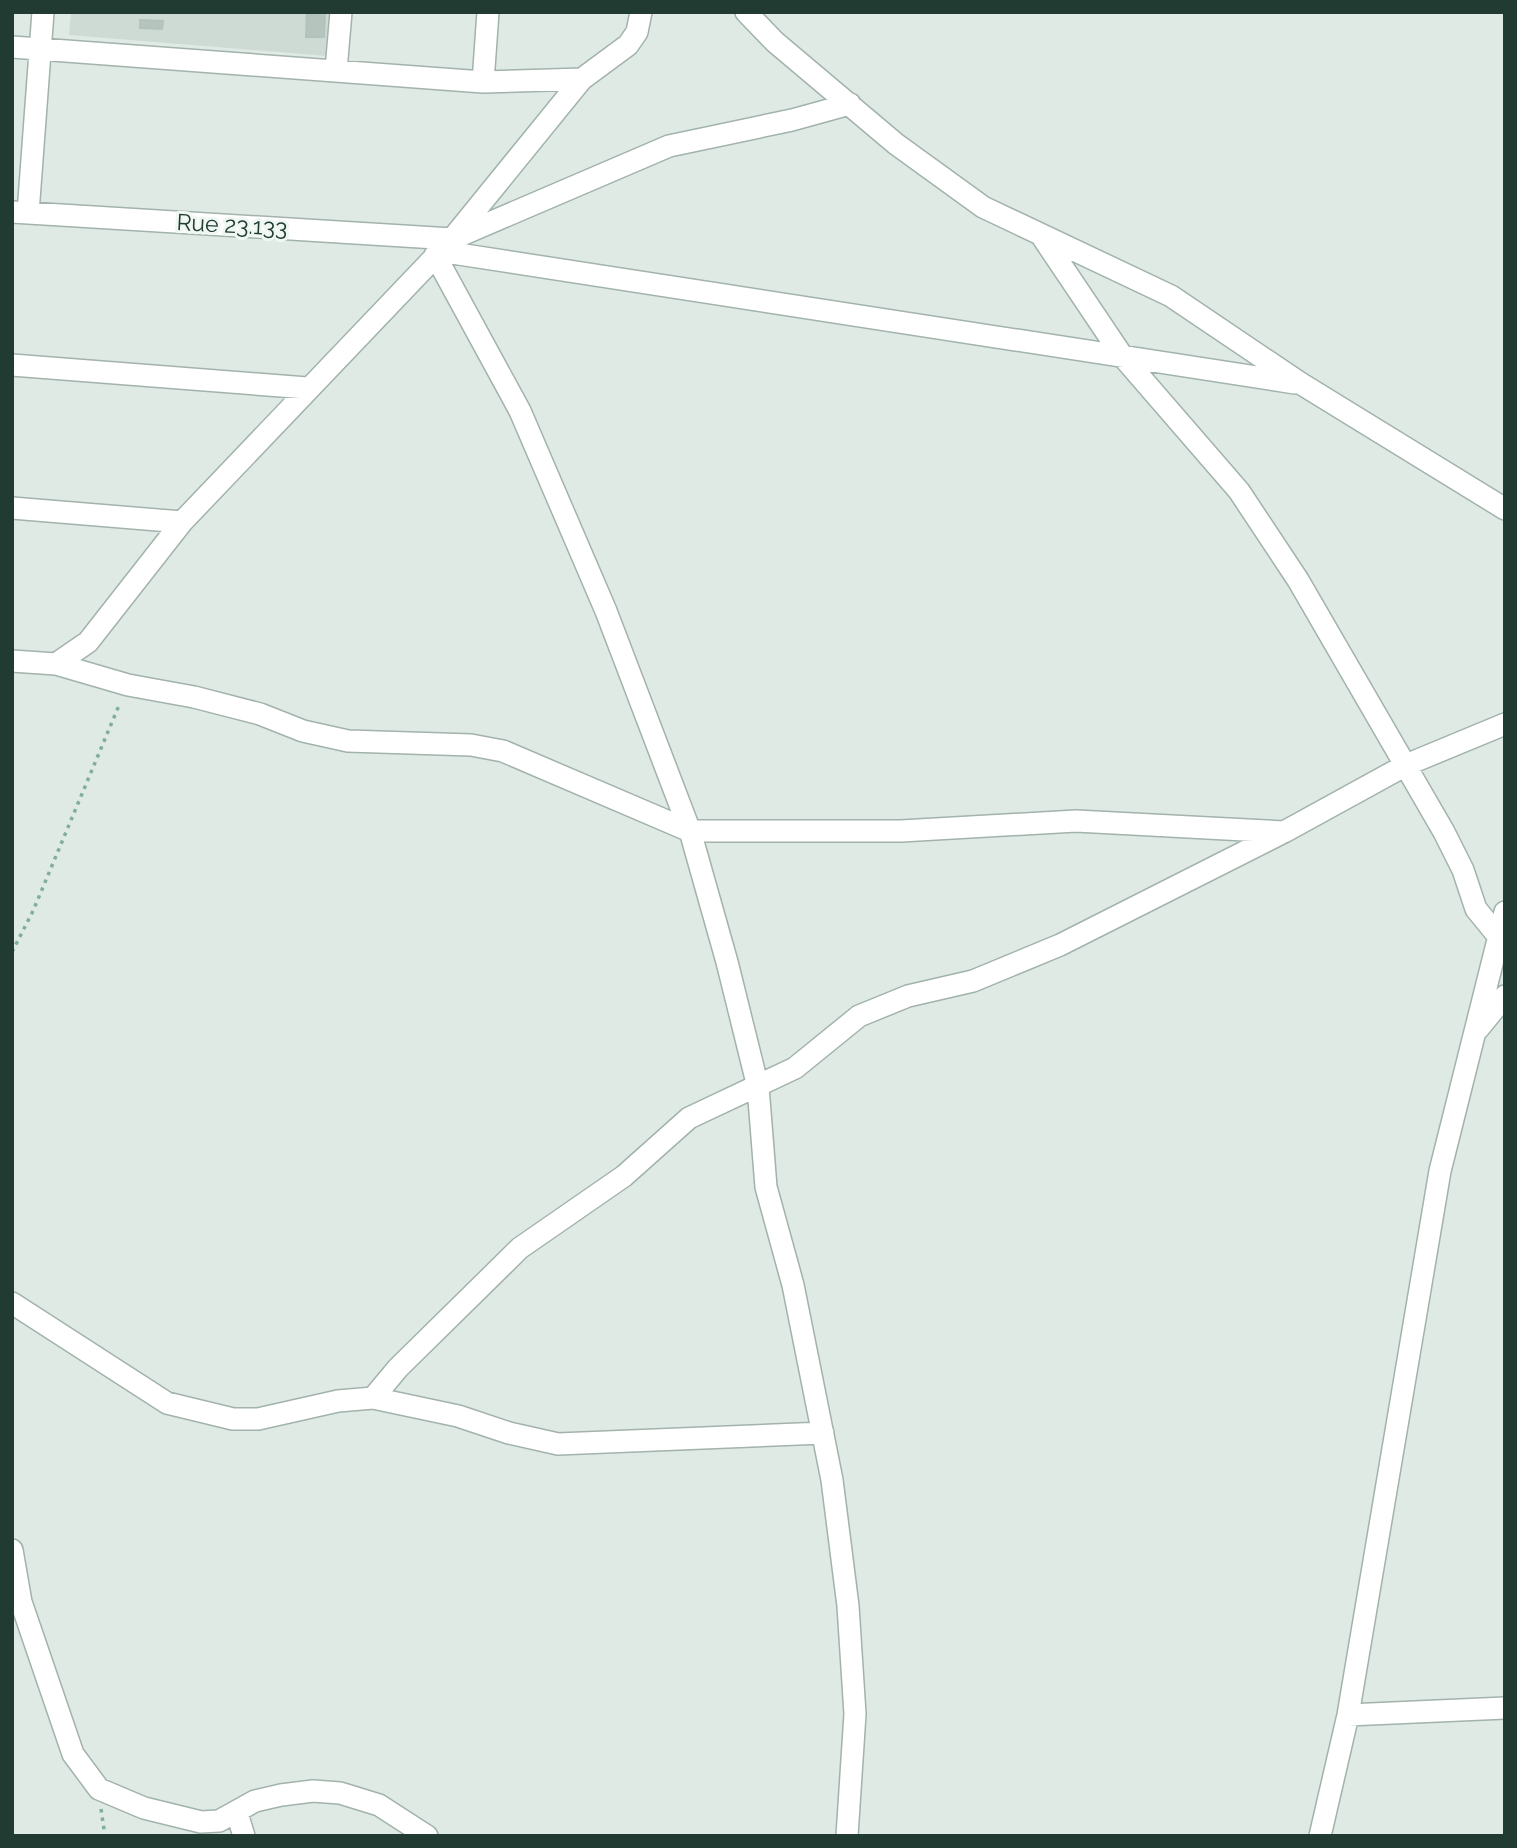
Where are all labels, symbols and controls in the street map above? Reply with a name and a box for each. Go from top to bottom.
street label: Rue 23.133 [176,208,288,241]

